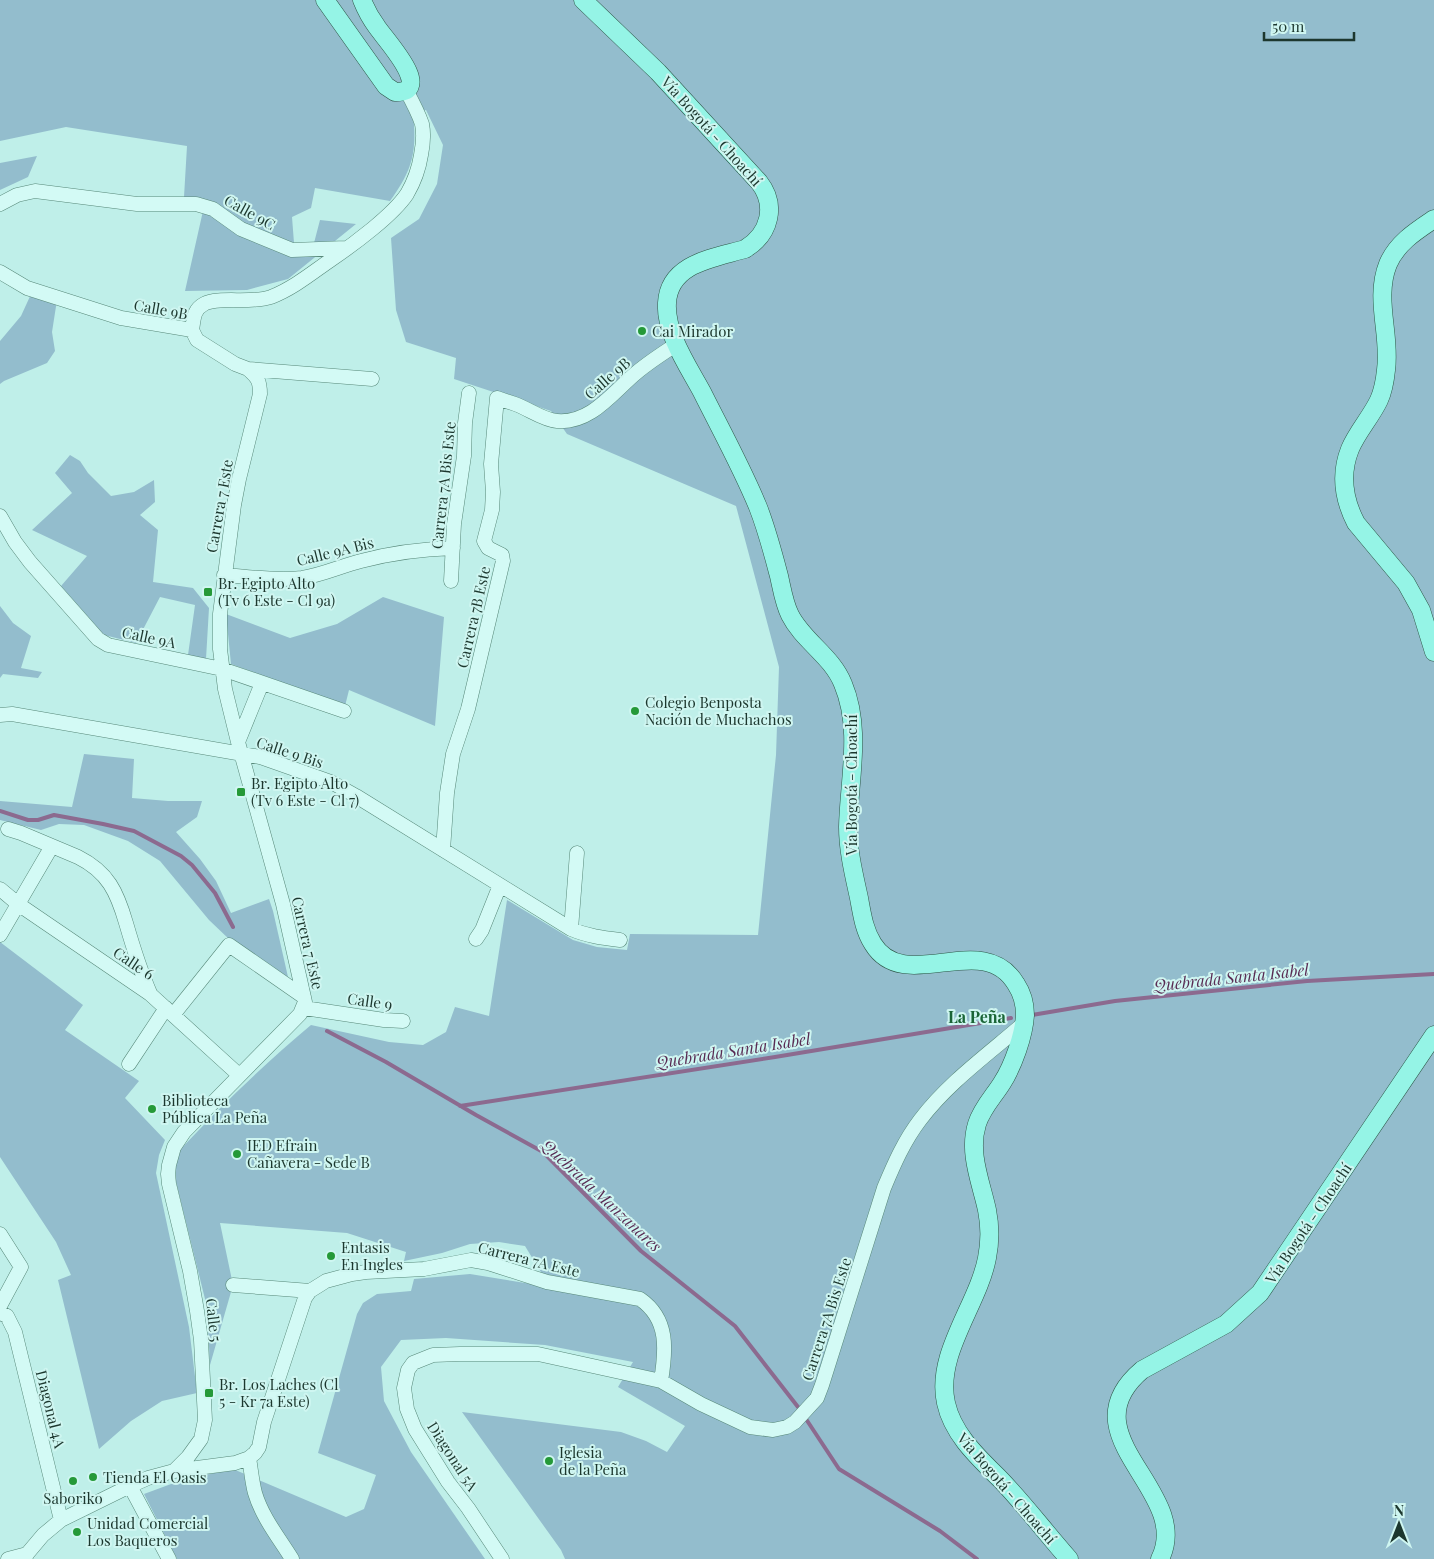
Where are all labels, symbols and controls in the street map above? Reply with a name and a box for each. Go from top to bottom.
scale bar [1264,10,1354,42]
text: 50 m [1272,16,1305,36]
street label: Vía Bogotá - Choachí [657,71,767,191]
street label: Calle 9C [221,190,279,234]
street label: Calle 9B [132,294,190,324]
place label: Cai Mirador [652,321,733,341]
marker: Cai Mirador [636,325,648,337]
street label: Calle 9B [580,353,634,403]
street label: Carrera 7A Bis Este [426,420,460,550]
street label: Carrera 7 Este [201,458,237,554]
street label: Calle 9A Bis [294,532,376,570]
street label: Carrera 7B Este [452,564,494,670]
place label: Br. Egipto Alto (Tv 6 Este - Cl 9a) [218,573,335,610]
marker: Br. Egipto Alto (Tv 6 Este - Cl 9a) [202,586,214,598]
street label: Calle 9A [120,622,178,653]
place label: Colegio Benposta Nación de Muchachos [645,692,792,729]
marker: Colegio Benposta Nación de Muchachos [629,705,641,717]
street label: Vía Bogotá - Choachí [841,714,861,857]
street label: Calle 9 Bis [254,732,326,772]
place label: Br. Egipto Alto (Tv 6 Este - Cl 7) [251,773,359,810]
marker: Br. Egipto Alto (Tv 6 Este - Cl 7) [235,786,247,798]
street label: Carrera 7 Este [288,895,328,991]
street label: Calle 6 [110,942,159,984]
water label: Quebrada Santa Isabel [1151,958,1310,996]
street label: Calle 9 [346,988,394,1014]
district label: La Peña [948,1006,1007,1027]
water label: Quebrada Santa Isabel [653,1027,812,1073]
place label: Biblioteca Pública La Peña [162,1090,268,1127]
marker: Biblioteca Pública La Peña [146,1103,158,1115]
water label: Quebrada Manzanares [537,1133,666,1256]
place label: IED Efrain Cañavera - Sede B [247,1135,370,1172]
marker: IED Efrain Cañavera - Sede B [231,1148,243,1160]
street label: Vía Bogotá - Choachí [1260,1158,1356,1288]
place label: Entasis En Ingles [341,1237,403,1274]
street label: Carrera 7A Este [476,1237,582,1281]
marker: Entasis En Ingles [325,1250,337,1262]
street label: Carrera 7A Bis Este [797,1255,855,1383]
street label: Calle 5 [201,1297,227,1343]
street label: Diagonal 4A [32,1368,70,1451]
place label: Br. Los Laches (Cl 5 - Kr 7a Este) [219,1374,338,1411]
marker: Br. Los Laches (Cl 5 - Kr 7a Este) [203,1387,215,1399]
street label: Diagonal 5A [423,1417,483,1495]
street label: Vía Bogotá - Choachí [952,1427,1061,1548]
place label: Iglesia de la Peña [559,1442,627,1479]
marker: Iglesia de la Peña [543,1455,555,1467]
place label: Tienda El Oasis [103,1467,207,1487]
marker: Tienda El Oasis [87,1471,99,1483]
marker: Saboriko [67,1475,79,1487]
place label: Saboriko [43,1488,103,1508]
north arrow [1374,1499,1424,1549]
text: N [1394,1501,1404,1520]
place label: Unidad Comercial Los Baqueros [87,1513,208,1550]
marker: Unidad Comercial Los Baqueros [71,1526,83,1538]

